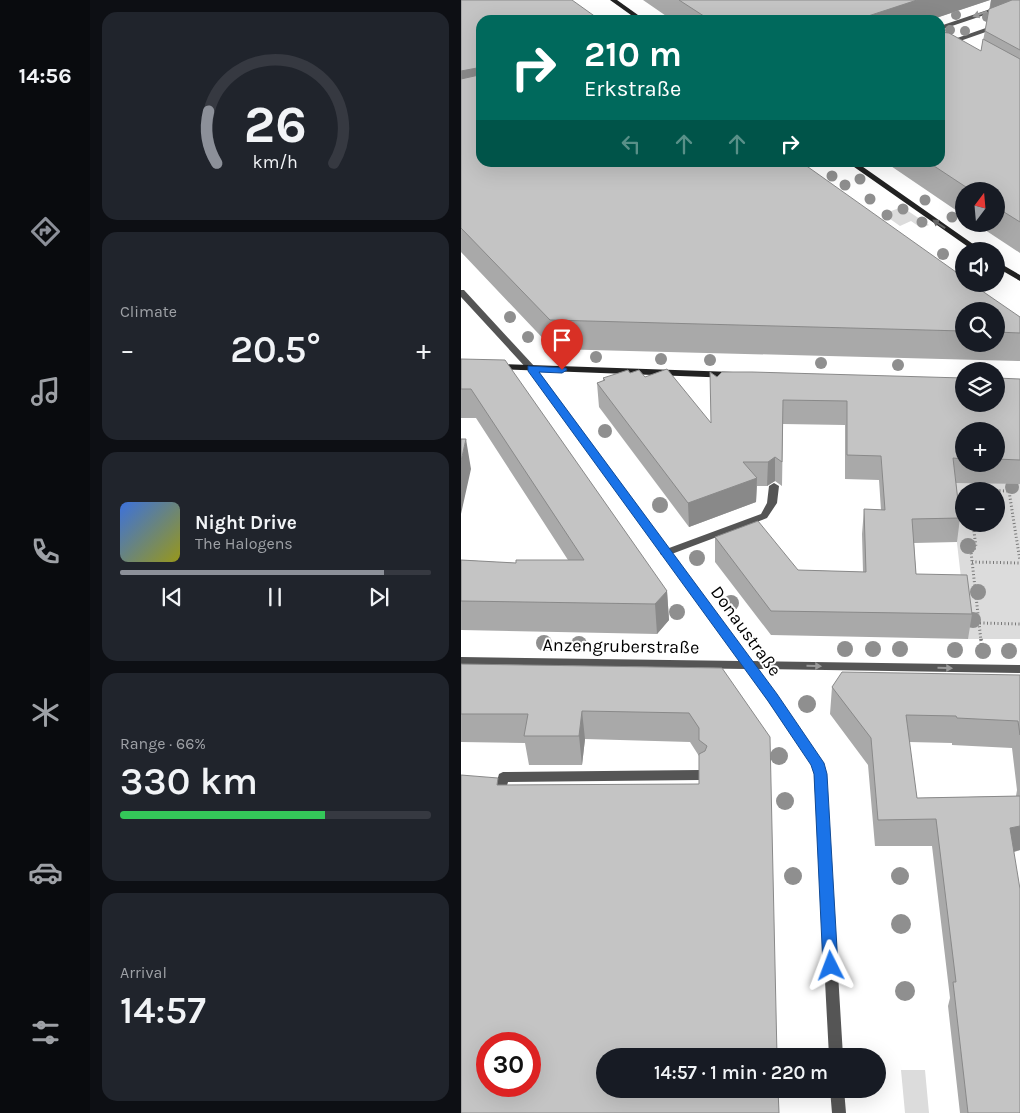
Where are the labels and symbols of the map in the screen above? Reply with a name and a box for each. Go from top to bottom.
one-way arrow [972,11,987,19]
north arrow [955,182,1005,232]
one-way arrow [932,219,946,229]
pin [541,319,583,370]
street label: Donaustraße [706,582,786,680]
street label: Anzengruberstraße [542,634,700,658]
one-way arrow [806,662,822,670]
one-way arrow [937,664,953,672]
position arrow [804,939,856,991]
speed limit sign: 30 [476,1032,541,1097]

